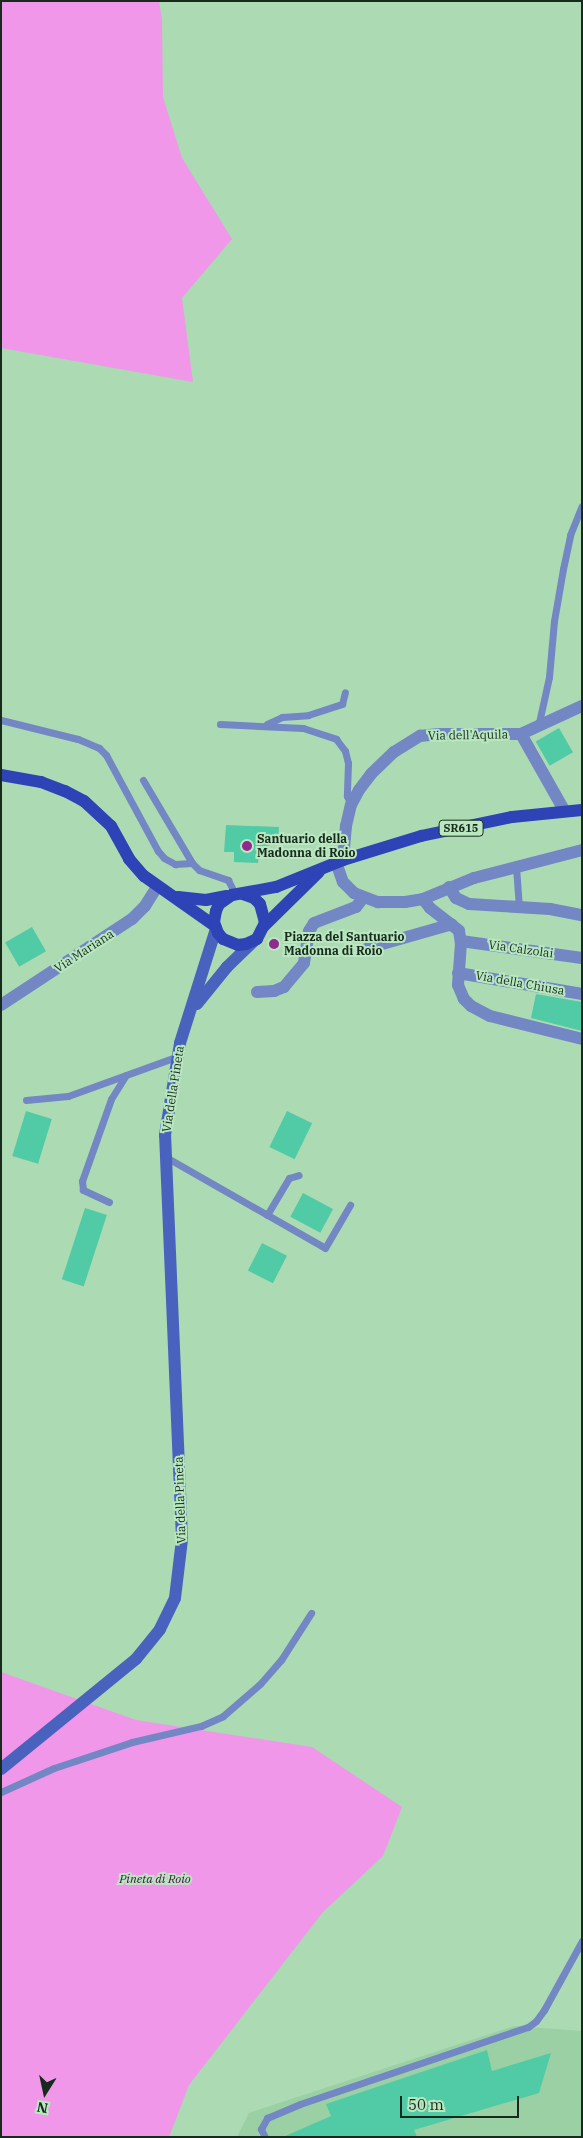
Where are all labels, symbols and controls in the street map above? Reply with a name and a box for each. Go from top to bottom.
street label: Via dell'Aquila [428,727,508,743]
road number: SR615 [438,820,484,836]
place label: Santuario della Madonna di Roio [257,832,356,860]
marker: Santuario della Madonna di Roio [241,840,253,852]
street label: Via Mariana [52,927,116,975]
place label: Piazza del Santuario Madonna di Roio [284,930,404,958]
street label: Via Calzolai [488,937,554,961]
marker: Piazza del Santuario Madonna di Roio [268,938,280,950]
street label: Via della Chiusa [474,968,566,998]
street label: Via della Pineta [159,1045,187,1133]
street label: Via della Pineta [171,1456,189,1544]
park label: Pineta di Roio [119,1872,191,1886]
north arrow [20,2068,70,2118]
scale bar [403,2086,522,2118]
text: 50 m [408,2095,444,2114]
text: N [35,2098,49,2118]

